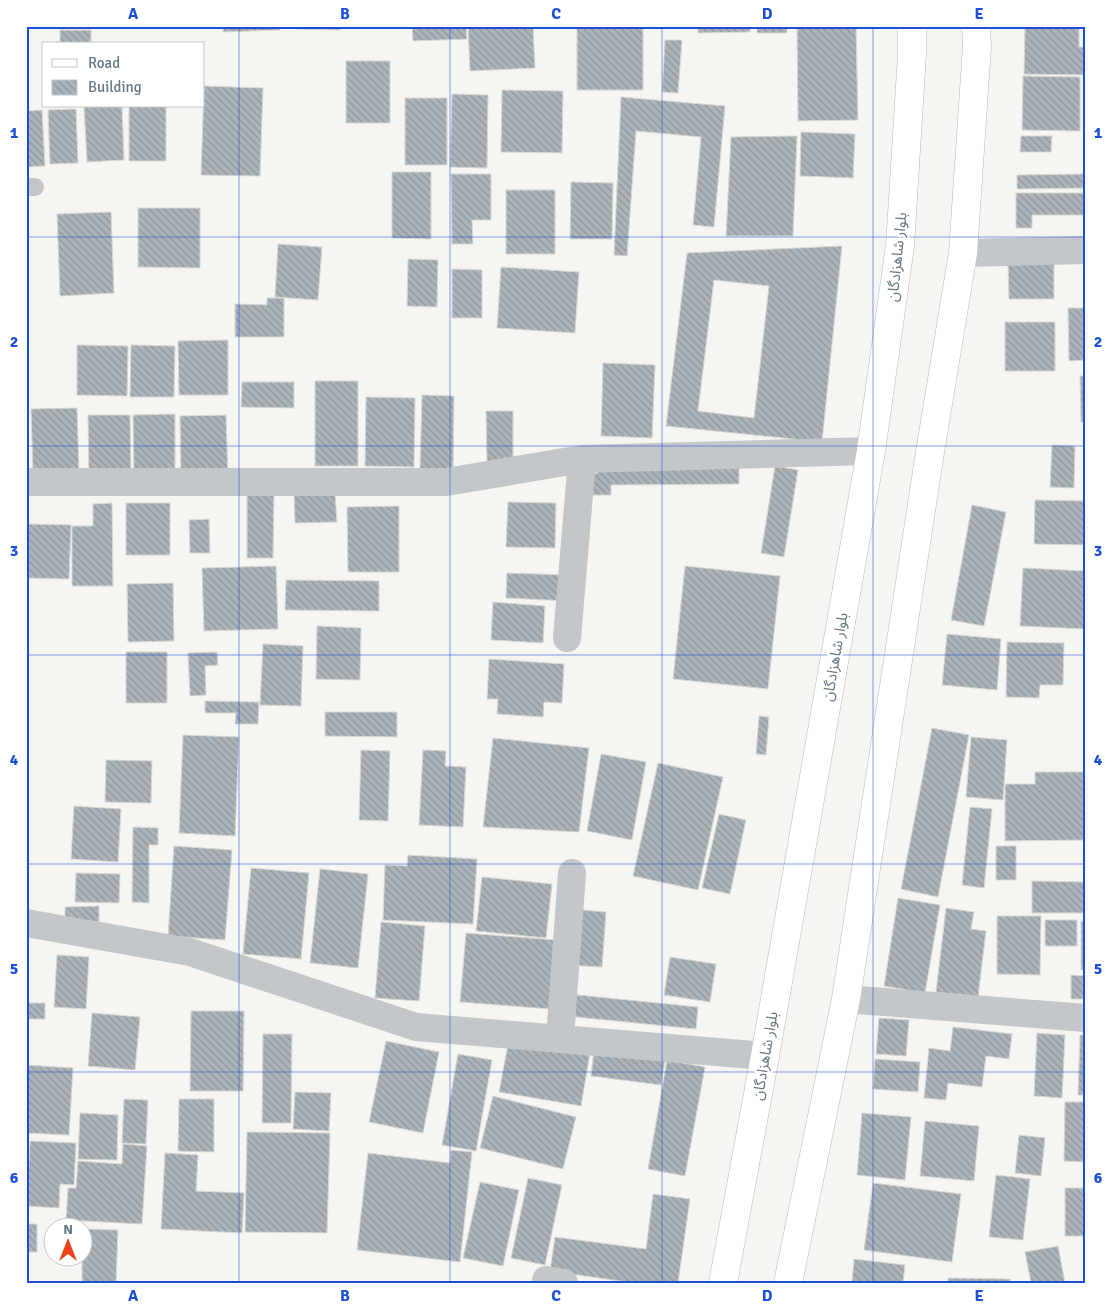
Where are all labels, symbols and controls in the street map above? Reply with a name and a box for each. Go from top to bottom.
text: A [128,4,139,24]
text: B [340,4,350,24]
text: C [551,4,561,24]
text: D [762,4,773,24]
text: E [974,4,984,24]
legend [42,42,205,108]
text: Road [88,54,120,72]
text: Building [88,78,142,96]
text: 1 [10,123,19,143]
text: 1 [1094,123,1103,143]
street label: بلوار شاهزادگان [883,211,911,303]
text: 2 [10,332,18,352]
text: 2 [1094,332,1102,352]
text: 3 [10,541,18,561]
text: 3 [1094,541,1102,561]
street label: بلوار شاهزادگان [818,611,852,703]
text: 4 [10,750,19,770]
text: 4 [1094,750,1103,770]
text: 5 [10,959,18,979]
text: 5 [1094,959,1102,979]
street label: بلوار شاهزادگان [748,1010,782,1102]
text: 6 [10,1168,19,1188]
text: 6 [1094,1168,1103,1188]
north arrow [42,1216,92,1266]
text: N [63,1221,73,1238]
text: A [128,1286,139,1306]
text: B [340,1286,350,1306]
text: C [551,1286,561,1306]
text: D [762,1286,773,1306]
text: E [974,1286,984,1306]

